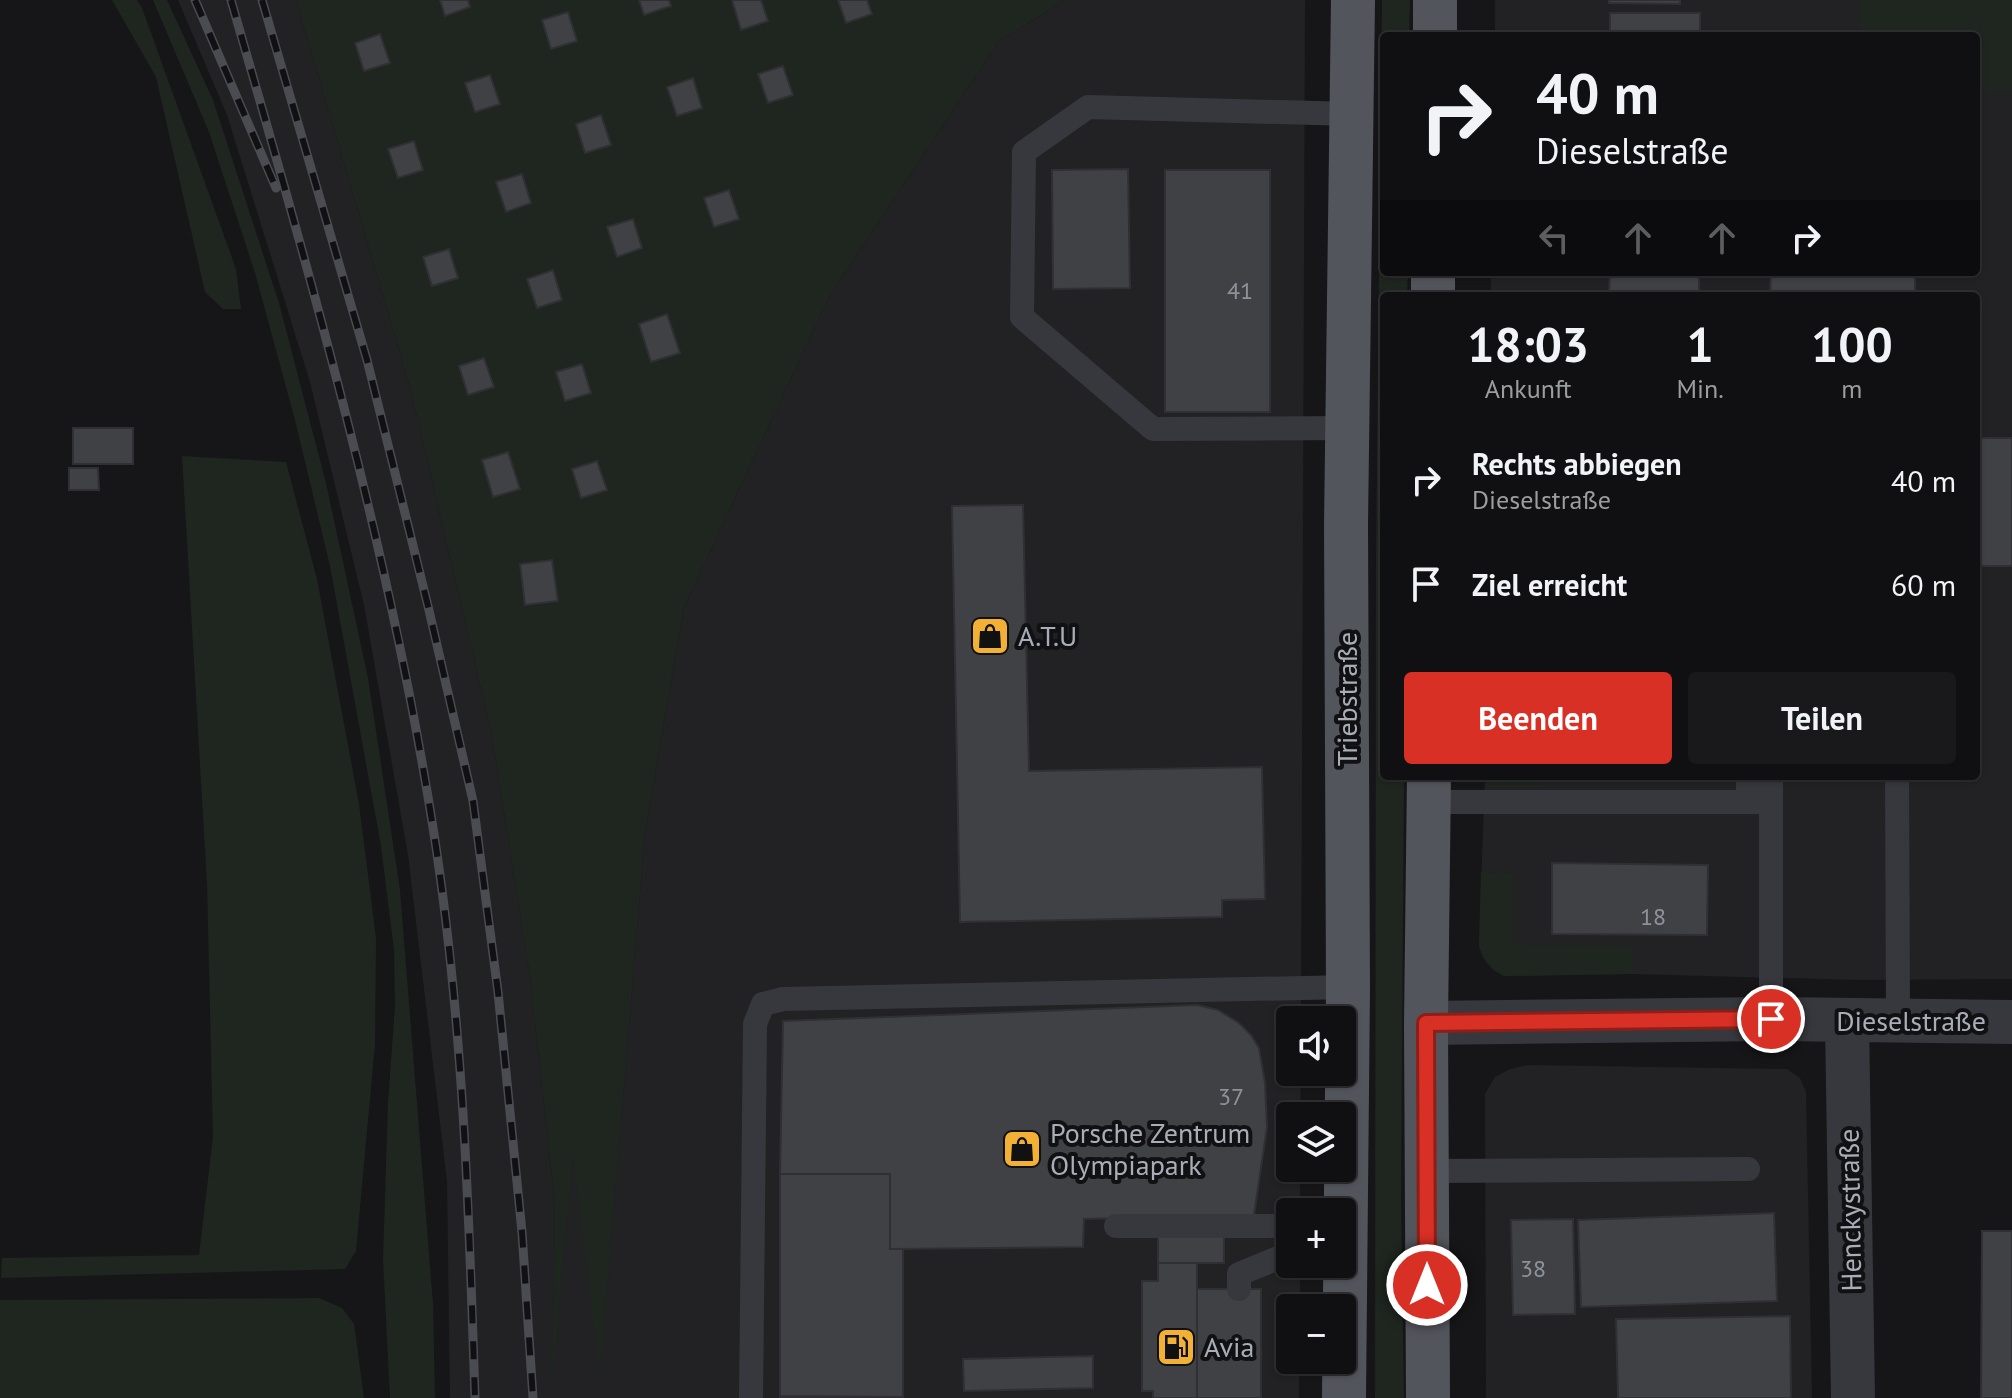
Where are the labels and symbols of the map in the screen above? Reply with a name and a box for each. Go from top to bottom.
house number: 41 [1227,275,1253,306]
shop icon: A.T.U [969,615,1011,657]
place label: A.T.U [1018,617,1077,654]
street label: Triebstraße [1328,632,1365,766]
house number: 18 [1640,901,1666,932]
pin [1737,985,1805,1053]
street label: Dieselstraße [1836,1002,1986,1039]
house number: 37 [1218,1081,1244,1112]
place label: Porsche Zentrum Olympiapark [1050,1114,1250,1183]
shop icon: Porsche Zentrum Olympiapark [1001,1128,1043,1170]
street label: Henckystraße [1830,1128,1869,1292]
position arrow [1385,1243,1469,1327]
house number: 38 [1520,1253,1546,1284]
fuel station icon: Avia [1155,1326,1197,1368]
place label: Avia [1204,1328,1254,1365]

